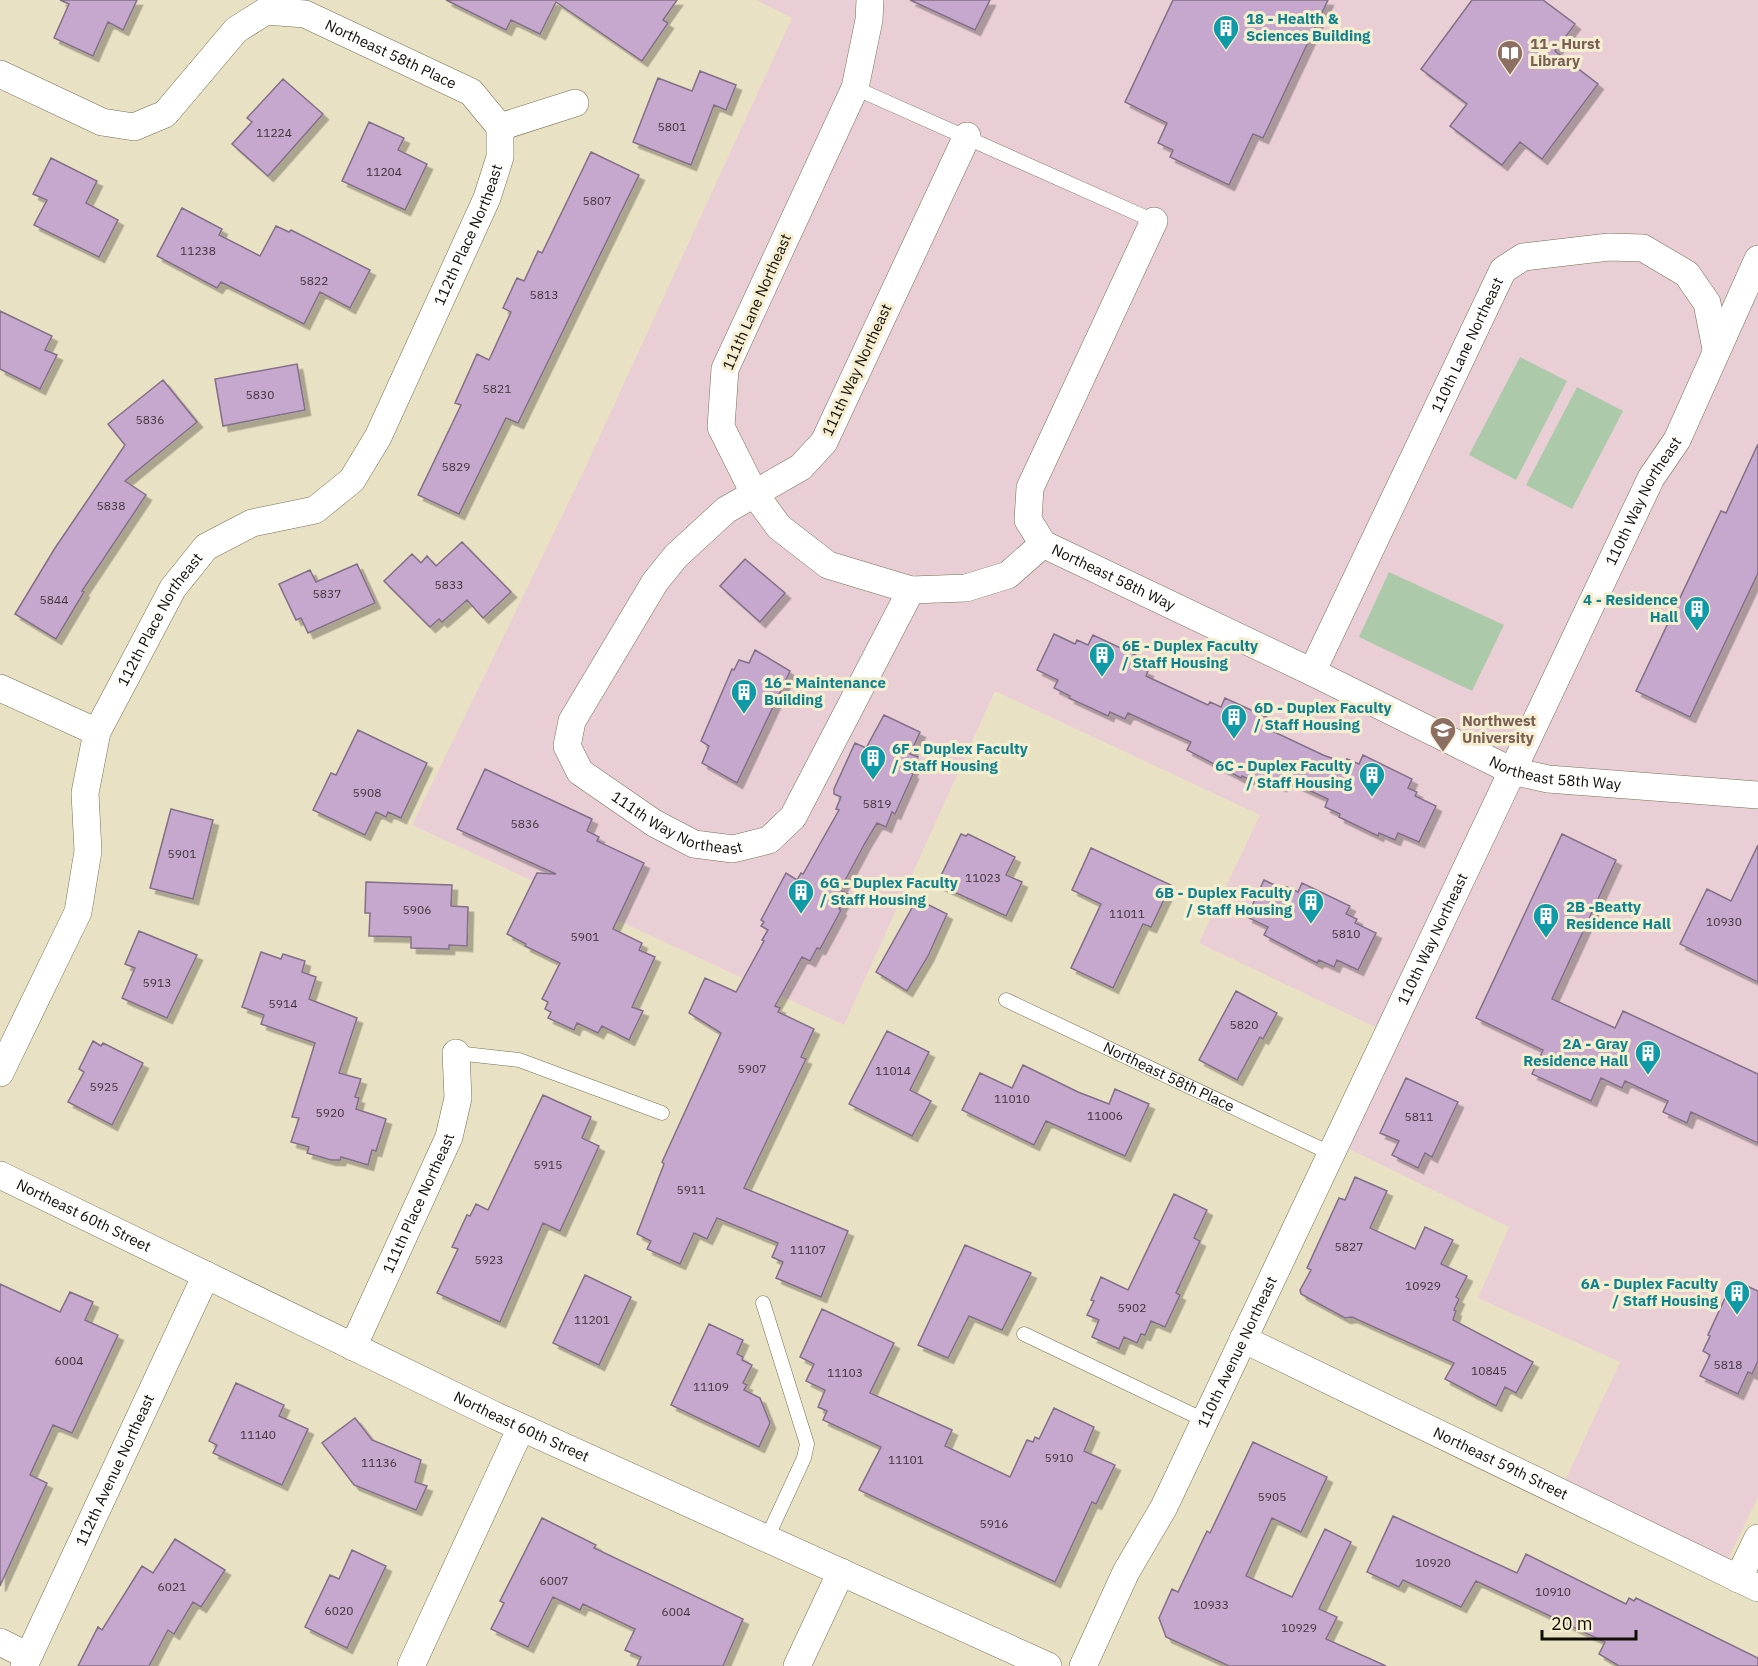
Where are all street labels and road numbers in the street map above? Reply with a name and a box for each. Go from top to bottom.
street label: Northeast 58th Place [322,15,460,93]
street label: 112th Place Northeast [429,162,506,308]
street label: 111th Lane Northeast [718,231,795,373]
street label: 110th Lane Northeast [1427,274,1507,415]
street label: 111th Way Northeast [818,301,895,439]
street label: 110th Way Northeast [1601,433,1685,569]
street label: Northeast 58th Way [1049,540,1179,615]
street label: 112th Place Northeast [113,549,206,689]
street label: Northeast 58th Way [1486,751,1622,794]
street label: 111th Way Northeast [608,787,744,858]
street label: 110th Way Northeast [1393,870,1472,1008]
street label: Northeast 58th Place [1100,1037,1238,1116]
street label: 111th Place Northeast [378,1132,458,1276]
street label: Northeast 60th Street [14,1174,154,1256]
street label: 110th Avenue Northeast [1193,1273,1281,1431]
street label: Northeast 60th Street [451,1387,592,1466]
street label: 112th Avenue Northeast [71,1391,158,1549]
street label: Northeast 59th Street [1430,1422,1571,1504]

